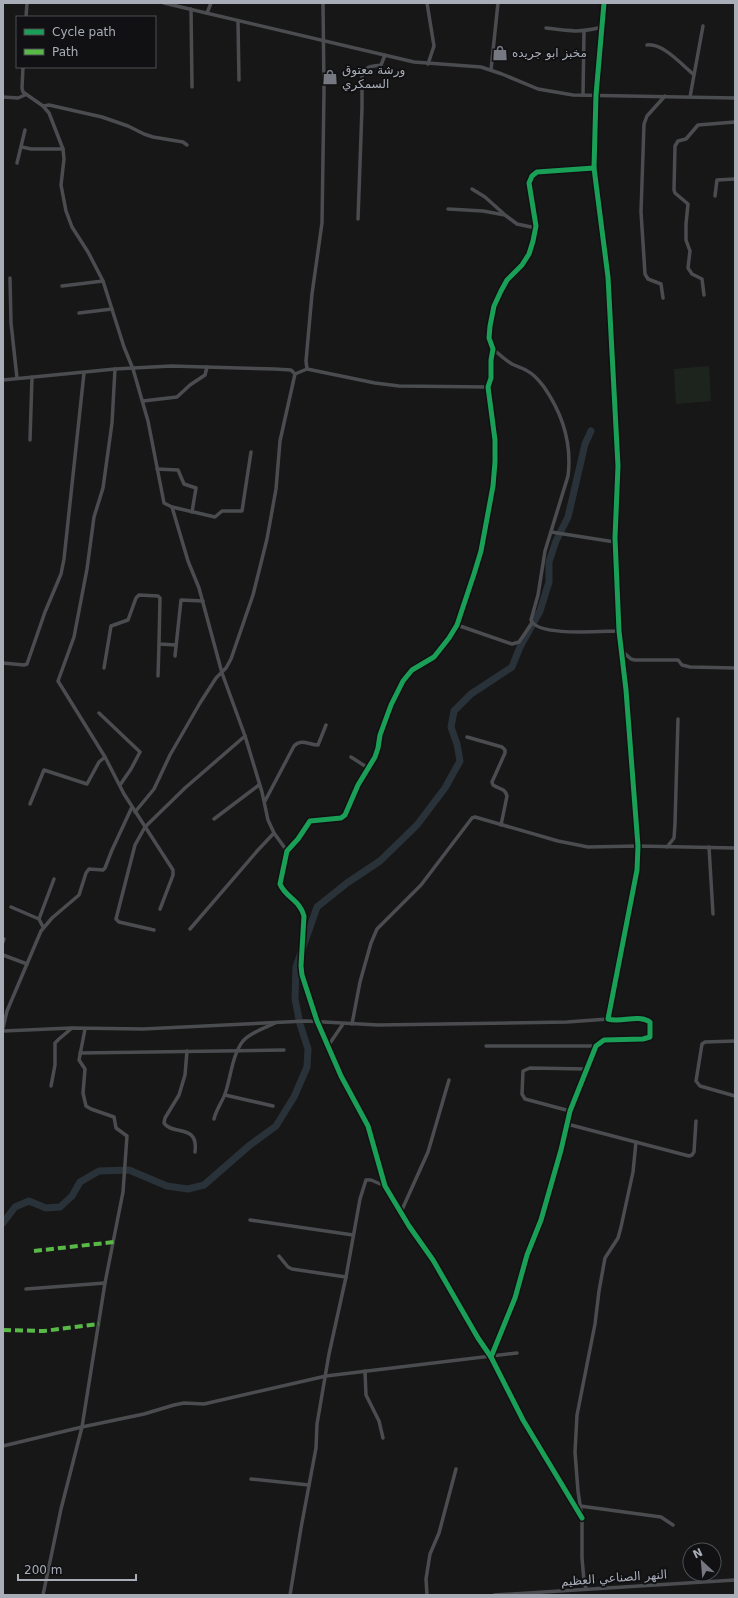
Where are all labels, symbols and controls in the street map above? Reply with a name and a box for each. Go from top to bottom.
legend [16,16,156,68]
text: Cycle path [52,25,116,39]
shop icon: مخبز ابو جريده [491,44,509,62]
text: Path [52,45,78,59]
place label: مخبز ابو جريده [512,46,587,61]
place label: ورشة معتوق السمكري [342,63,405,92]
shop icon: ورشة معتوق السمكري [321,68,339,86]
north arrow [682,1542,722,1582]
text: N [691,1546,705,1561]
scale bar [18,1556,136,1582]
text: 200 m [24,1563,62,1577]
street label: النهر الصناعي العظيم [560,1567,668,1590]

